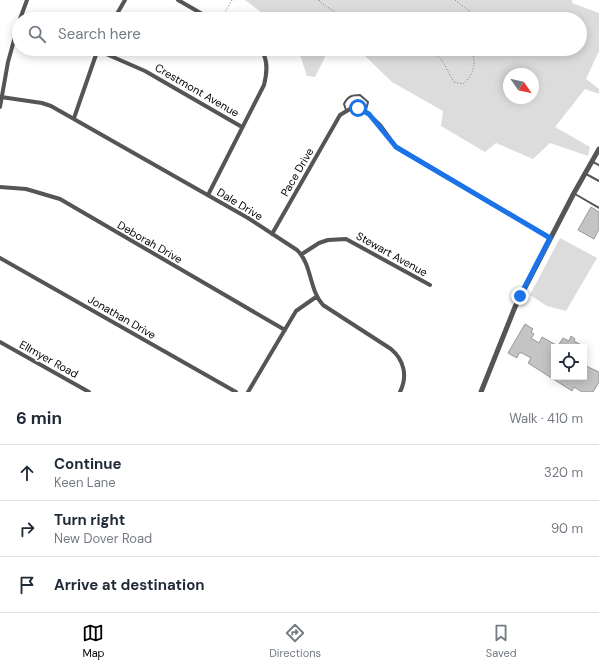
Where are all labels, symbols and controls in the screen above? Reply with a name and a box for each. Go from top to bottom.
search box [12,12,587,56]
icon: search [26,23,48,45]
text: Search here [58,24,141,44]
street label: Crestmont Avenue [152,60,242,120]
north arrow [503,68,539,104]
route start [349,99,367,117]
street label: Pace Drive [278,145,316,199]
street label: Dale Drive [214,185,266,223]
street label: Deborah Drive [115,218,185,266]
street label: Stewart Avenue [354,229,430,279]
route end [511,287,529,305]
street label: Jonathan Drive [86,292,158,342]
street label: Ellmyer Road [17,337,81,381]
map controls [551,344,587,380]
button: locate [551,344,587,380]
text: 6 min [16,407,62,429]
text: Walk · 410 m [509,410,583,427]
text: Continue [54,454,122,474]
icon: ahead [16,462,38,484]
text: 320 m [544,464,583,481]
text: Keen Lane [54,474,116,491]
text: Turn right [54,510,125,530]
icon: right [16,518,38,540]
text: 90 m [551,520,583,537]
text: New Dover Road [54,530,152,547]
icon: arrive [16,574,38,596]
text: Arrive at destination [54,575,205,595]
tab: Map [82,622,105,660]
tab: Directions [269,622,321,660]
tab: Saved [486,622,517,660]

